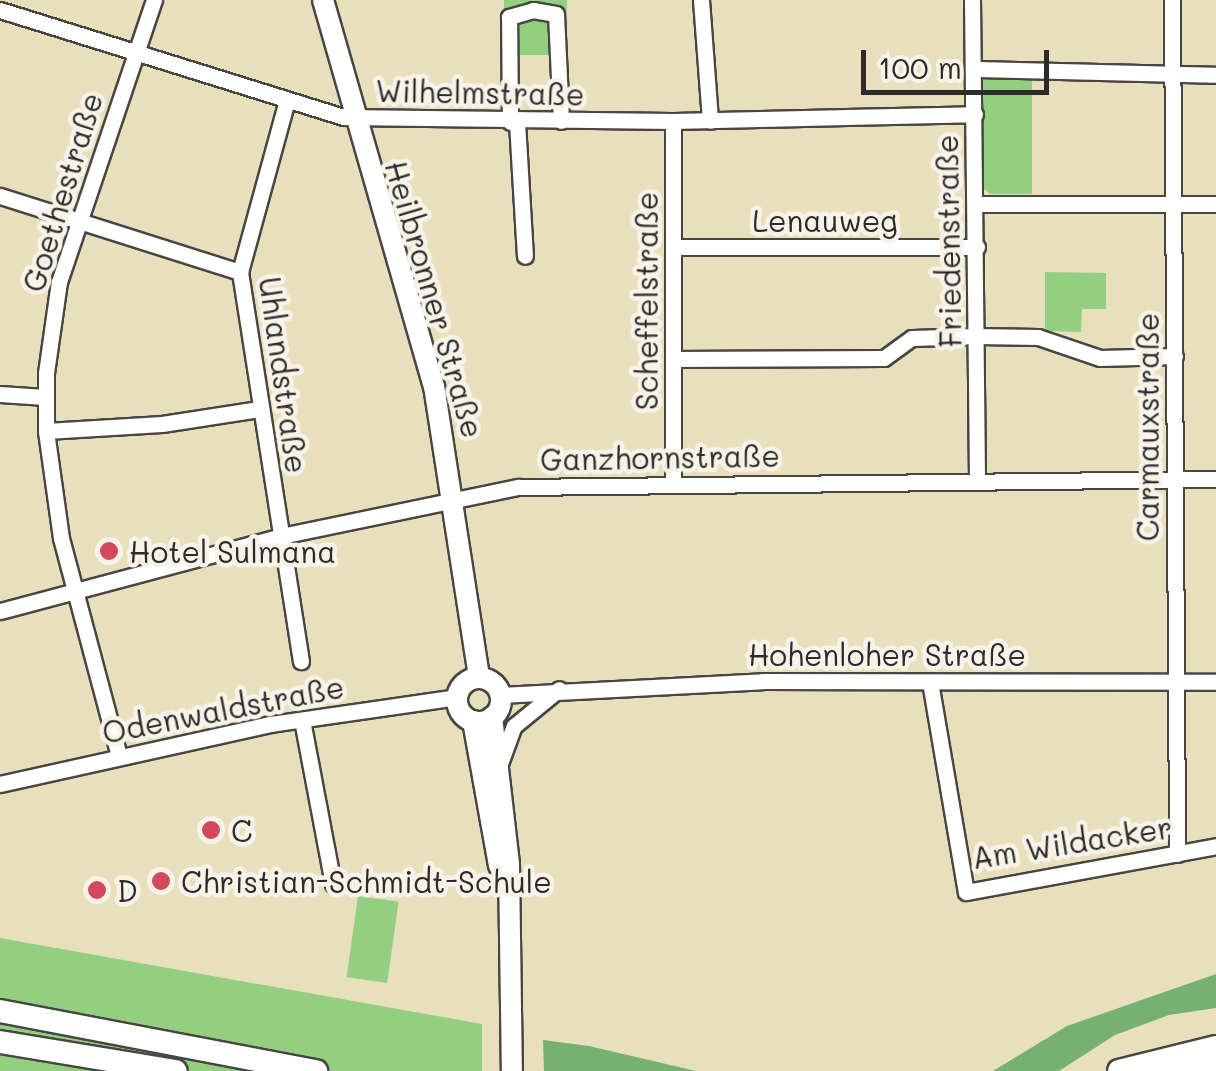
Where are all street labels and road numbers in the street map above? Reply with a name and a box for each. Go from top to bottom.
street label: Wilhelmstraße [375,72,585,112]
street label: Goethestraße [15,88,109,296]
street label: Friedenstraße [928,134,968,348]
street label: Heilbronner Straße [378,156,492,442]
street label: Scheffelstraße [628,192,664,410]
street label: Lenauweg [752,202,898,238]
street label: Uhlandstraße [252,275,316,475]
street label: Carmauxstraße [1129,313,1165,541]
street label: Ganzhornstraße [540,437,780,477]
street label: Hohenloher Straße [748,636,1026,672]
street label: Odenwaldstraße [99,668,347,750]
street label: Am Wildacker [969,808,1175,876]

